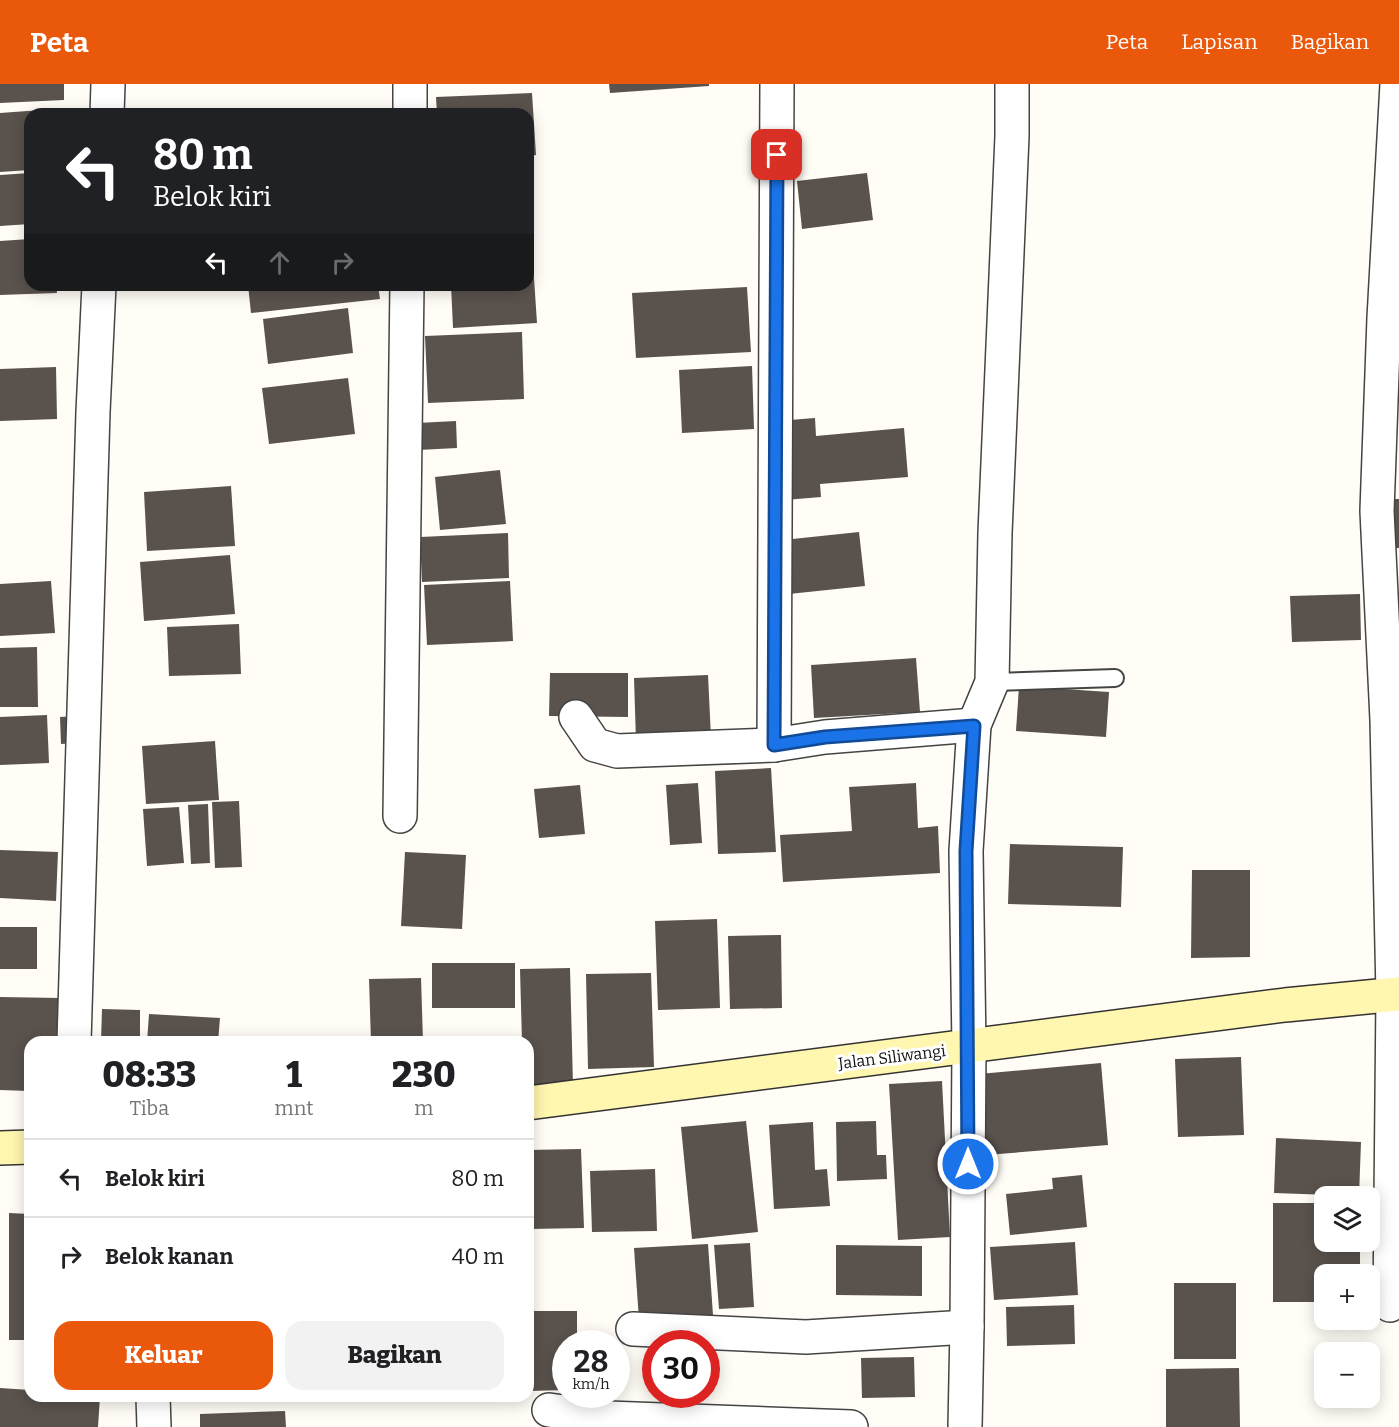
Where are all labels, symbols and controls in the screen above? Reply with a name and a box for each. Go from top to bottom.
text: Peta [30,26,89,59]
text: Peta [1106,29,1148,55]
text: Lapisan [1181,29,1258,55]
text: Bagikan [1291,29,1369,55]
pin [751,129,802,180]
text: 80 m [153,130,253,180]
icon: left [54,132,132,210]
icon: arrive [760,138,793,171]
text: Belok kiri [153,181,271,213]
icon: left [200,246,233,279]
icon: ahead [263,246,296,279]
icon: right [326,246,359,279]
street label: Jalan Siliwangi [836,1041,947,1073]
text: 08:33 [102,1053,196,1097]
text: 1 [286,1053,302,1097]
text: 230 [392,1053,456,1097]
text: Tiba [129,1096,169,1120]
text: mnt [275,1096,314,1120]
text: m [414,1096,433,1120]
position arrow [936,1132,1000,1196]
icon: left [54,1162,87,1195]
text: Belok kiri [105,1165,205,1192]
text: 80 m [451,1165,504,1192]
map controls [1314,1186,1380,1408]
button: layers [1314,1186,1380,1252]
icon: right [54,1240,87,1273]
text: Belok kanan [105,1243,233,1270]
text: 40 m [452,1243,504,1270]
button: + [1314,1264,1380,1330]
button: Keluar [54,1321,273,1390]
button: Bagikan [285,1321,504,1390]
speed limit sign: 30 [642,1330,720,1408]
button: − [1314,1342,1380,1408]
text: 28 [574,1344,608,1380]
text: km/h [572,1375,610,1393]

